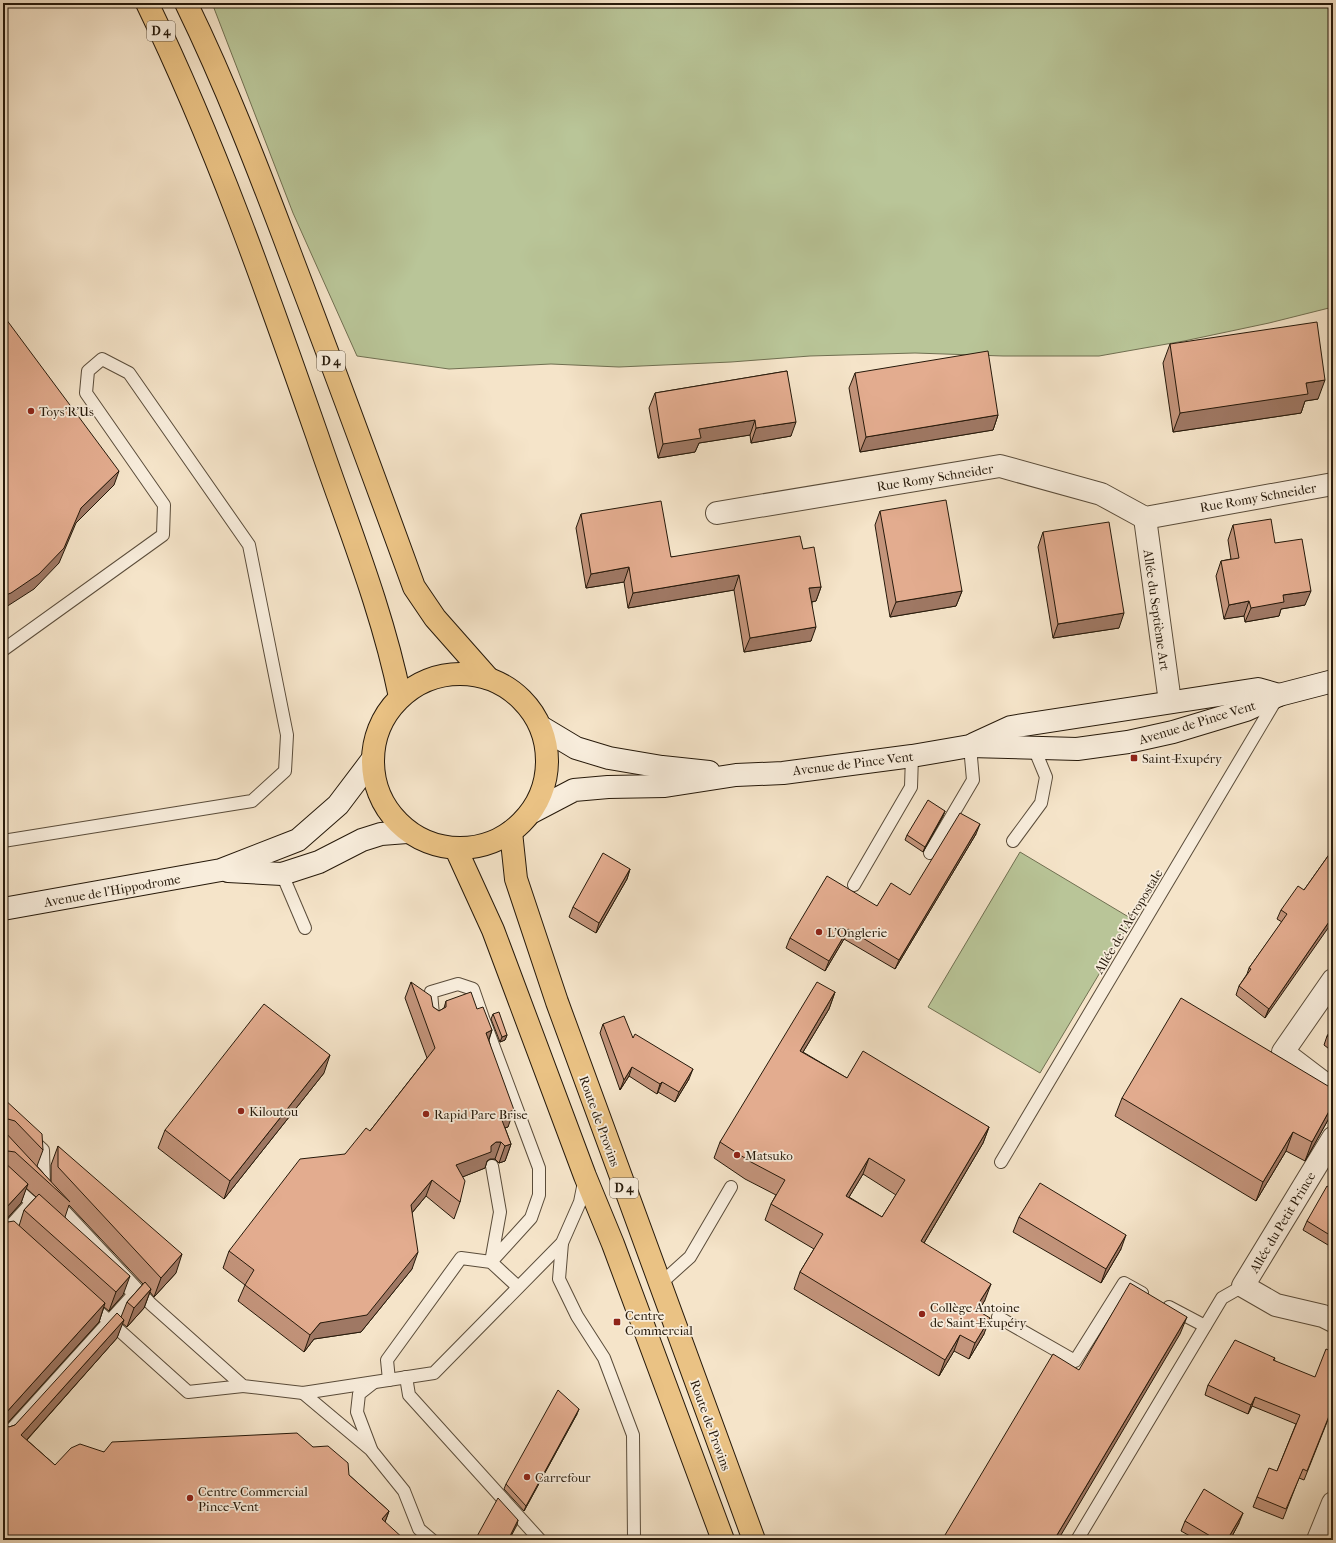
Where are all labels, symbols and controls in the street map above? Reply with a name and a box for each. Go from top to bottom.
road number: D 4 [147,21,175,41]
road number: D 4 [317,351,345,371]
place label: Toys'R'Us [39,404,94,419]
marker: Toys'R'Us [26,406,36,416]
street label: Rue Romy Schneider [876,461,995,494]
street label: Rue Romy Schneider [1199,480,1318,515]
street label: Allée du Septième Art [1140,548,1172,672]
street label: Avenue de Pince Vent [1136,697,1258,748]
street label: Avenue de Pince Vent [791,749,915,778]
place label: Saint-Exupéry [1142,751,1223,766]
marker: Saint-Exupéry [1129,753,1139,763]
street label: Allée de l'Aéropostale [1091,866,1166,977]
street label: Avenue de l'Hippodrome [42,871,182,910]
place label: L'Onglerie [827,925,888,940]
marker: L'Onglerie [814,927,824,937]
street label: Route de Provins [576,1074,623,1169]
place label: Kiloutou [249,1104,299,1119]
marker: Kiloutou [236,1106,246,1116]
place label: Rapid Pare Brise [434,1107,528,1122]
marker: Rapid Pare Brise [421,1109,431,1119]
place label: Matsuko [745,1148,793,1163]
marker: Matsuko [732,1150,742,1160]
street label: Allée du Petit Prince [1246,1169,1319,1276]
road number: D 4 [610,1178,638,1198]
place label: Collège Antoine de Saint-Exupéry [930,1300,1027,1330]
place label: Centre Commercial [625,1308,693,1338]
marker: Collège Antoine de Saint-Exupéry [917,1309,927,1319]
marker: Centre Commercial [612,1317,622,1327]
street label: Route de Provins [687,1378,734,1473]
place label: Carrefour [535,1470,591,1485]
marker: Carrefour [522,1472,532,1482]
place label: Centre Commercial Pince-Vent [198,1484,308,1514]
marker: Centre Commercial Pince-Vent [185,1493,195,1503]

